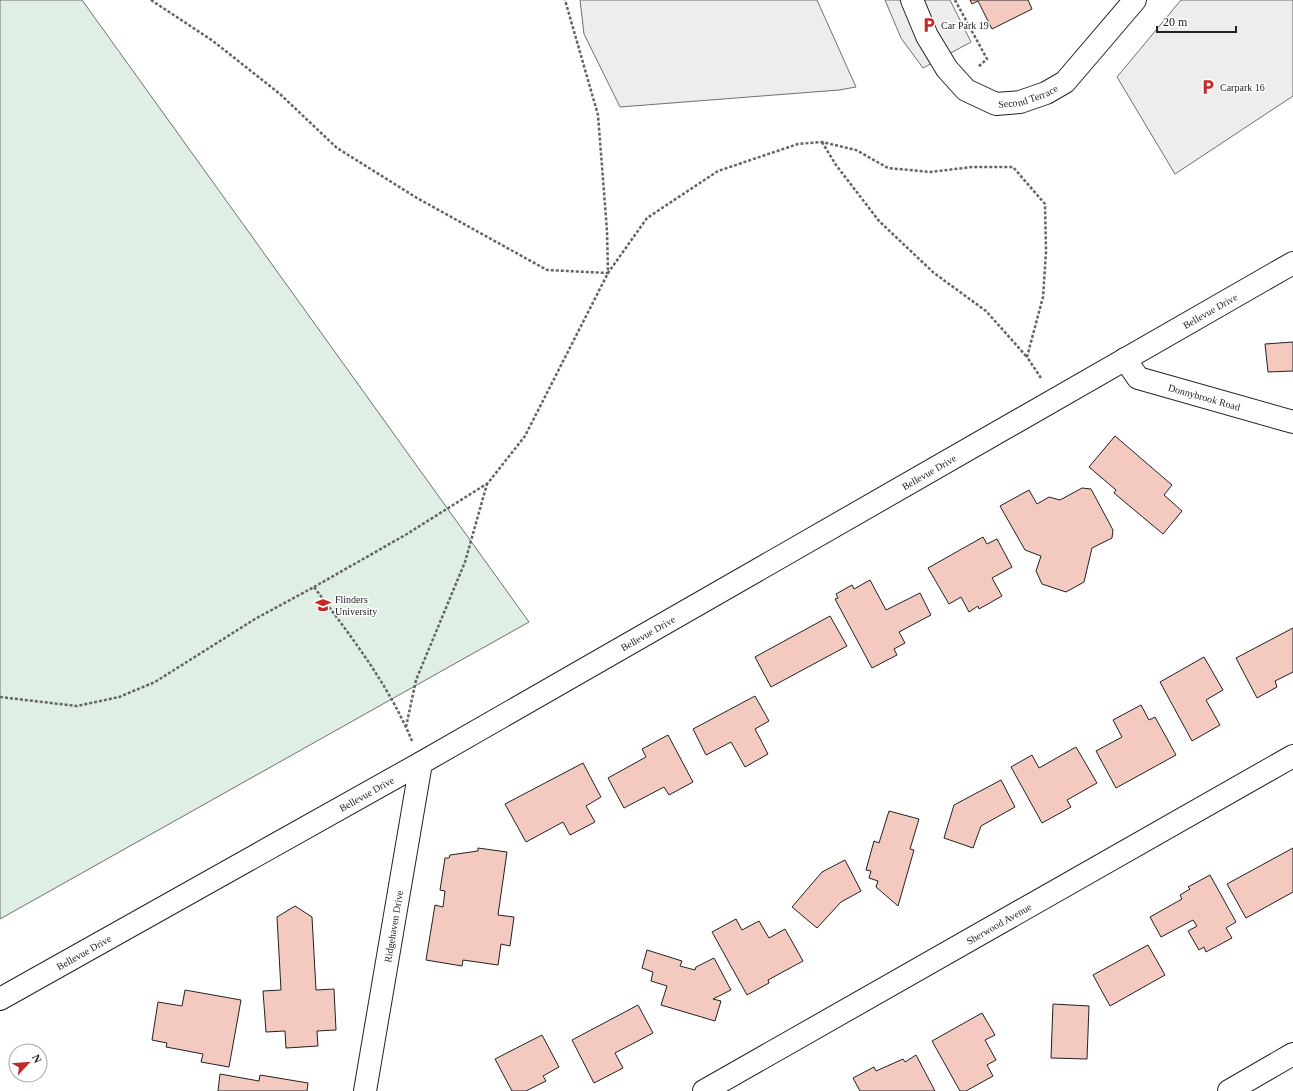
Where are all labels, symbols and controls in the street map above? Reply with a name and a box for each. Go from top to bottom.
scale bar [1157,8,1236,34]
text: 20 m [1163,15,1188,29]
parking icon: Car Park 19 [920,16,938,34]
place label: Car Park 19 [941,20,989,31]
parking icon: Carpark 16 [1199,78,1217,96]
street label: Second Terrace [998,82,1060,110]
place label: Carpark 16 [1220,82,1265,93]
street label: Bellevue Drive [1181,291,1240,331]
street label: Donnybrook Road [1167,382,1241,413]
street label: Bellevue Drive [900,452,959,492]
place label: Flinders University [335,594,377,617]
school or university icon: Flinders University [314,596,332,614]
street label: Bellevue Drive [619,613,678,653]
street label: Bellevue Drive [337,774,396,814]
street label: Ridgehaven Drive [382,889,405,963]
street label: Sherwood Avenue [965,901,1034,947]
street label: Bellevue Drive [55,933,114,972]
north arrow [8,1043,48,1083]
text: N [30,1052,44,1065]

